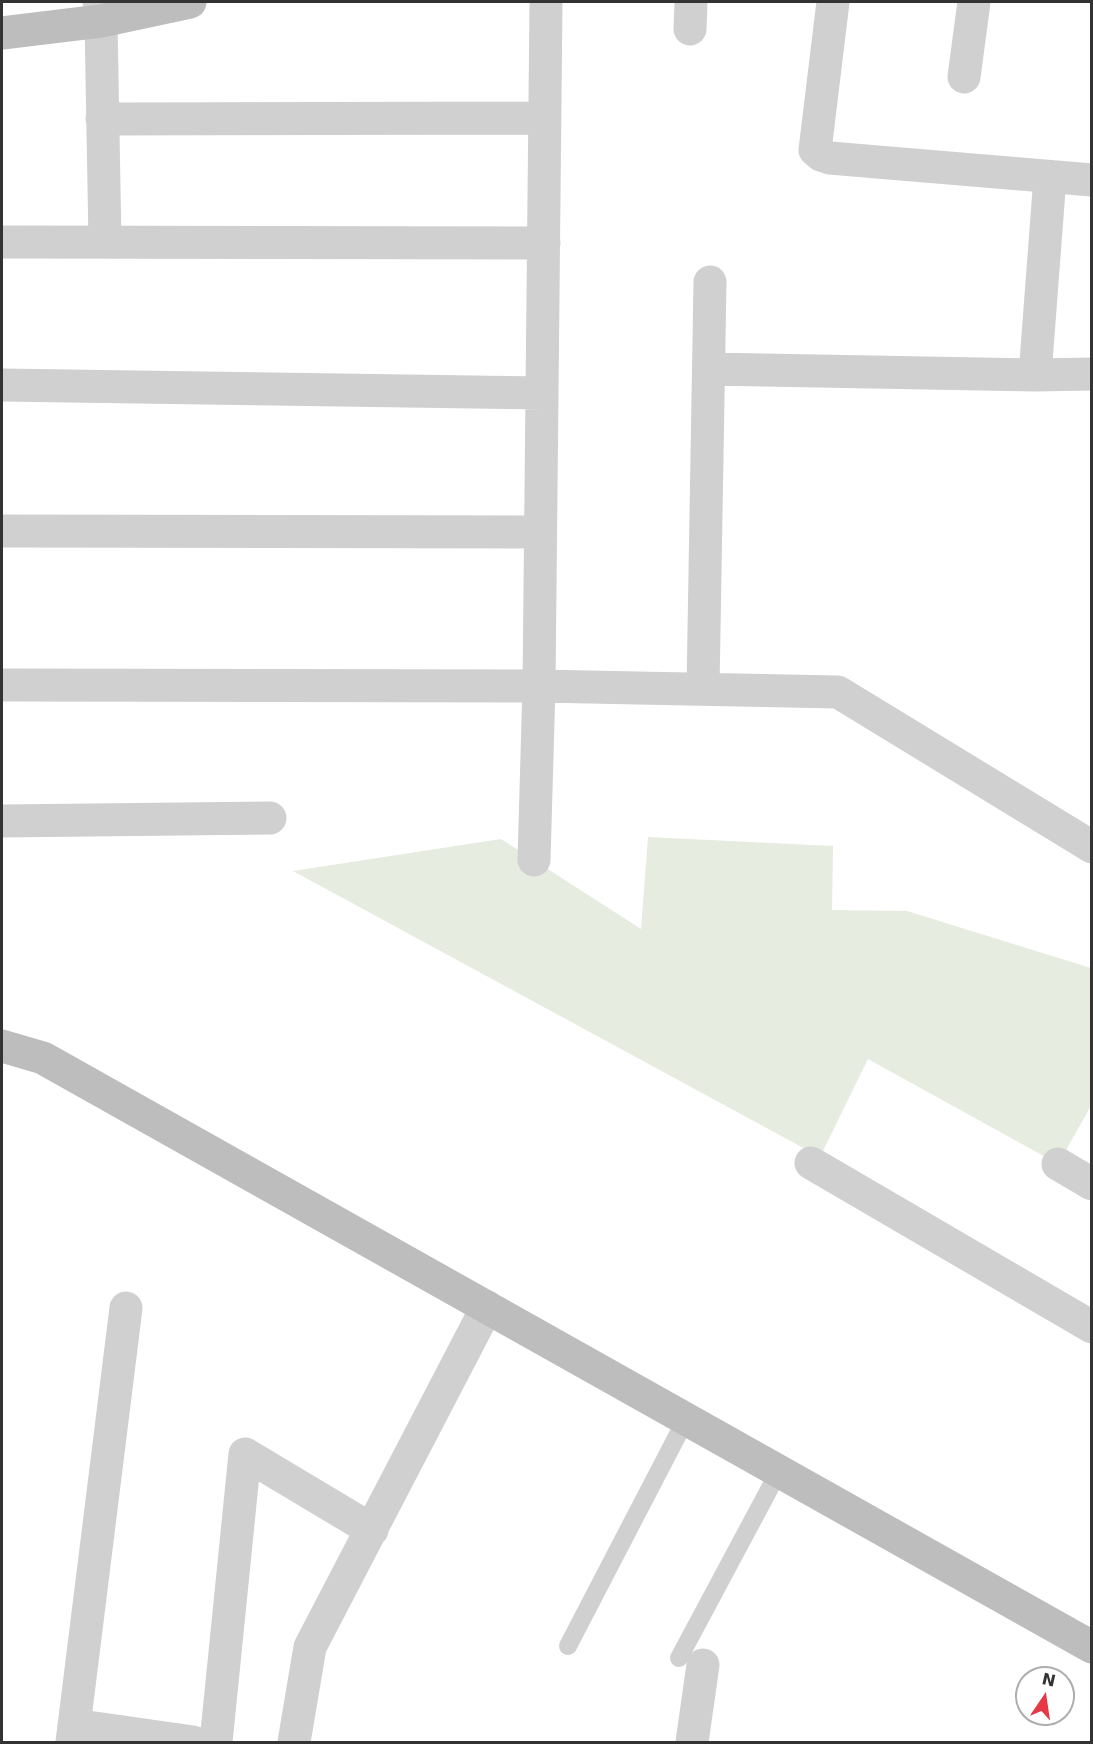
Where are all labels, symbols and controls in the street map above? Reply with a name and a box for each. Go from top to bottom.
north arrow [1015,1666,1075,1726]
text: N [1040,1669,1057,1691]

